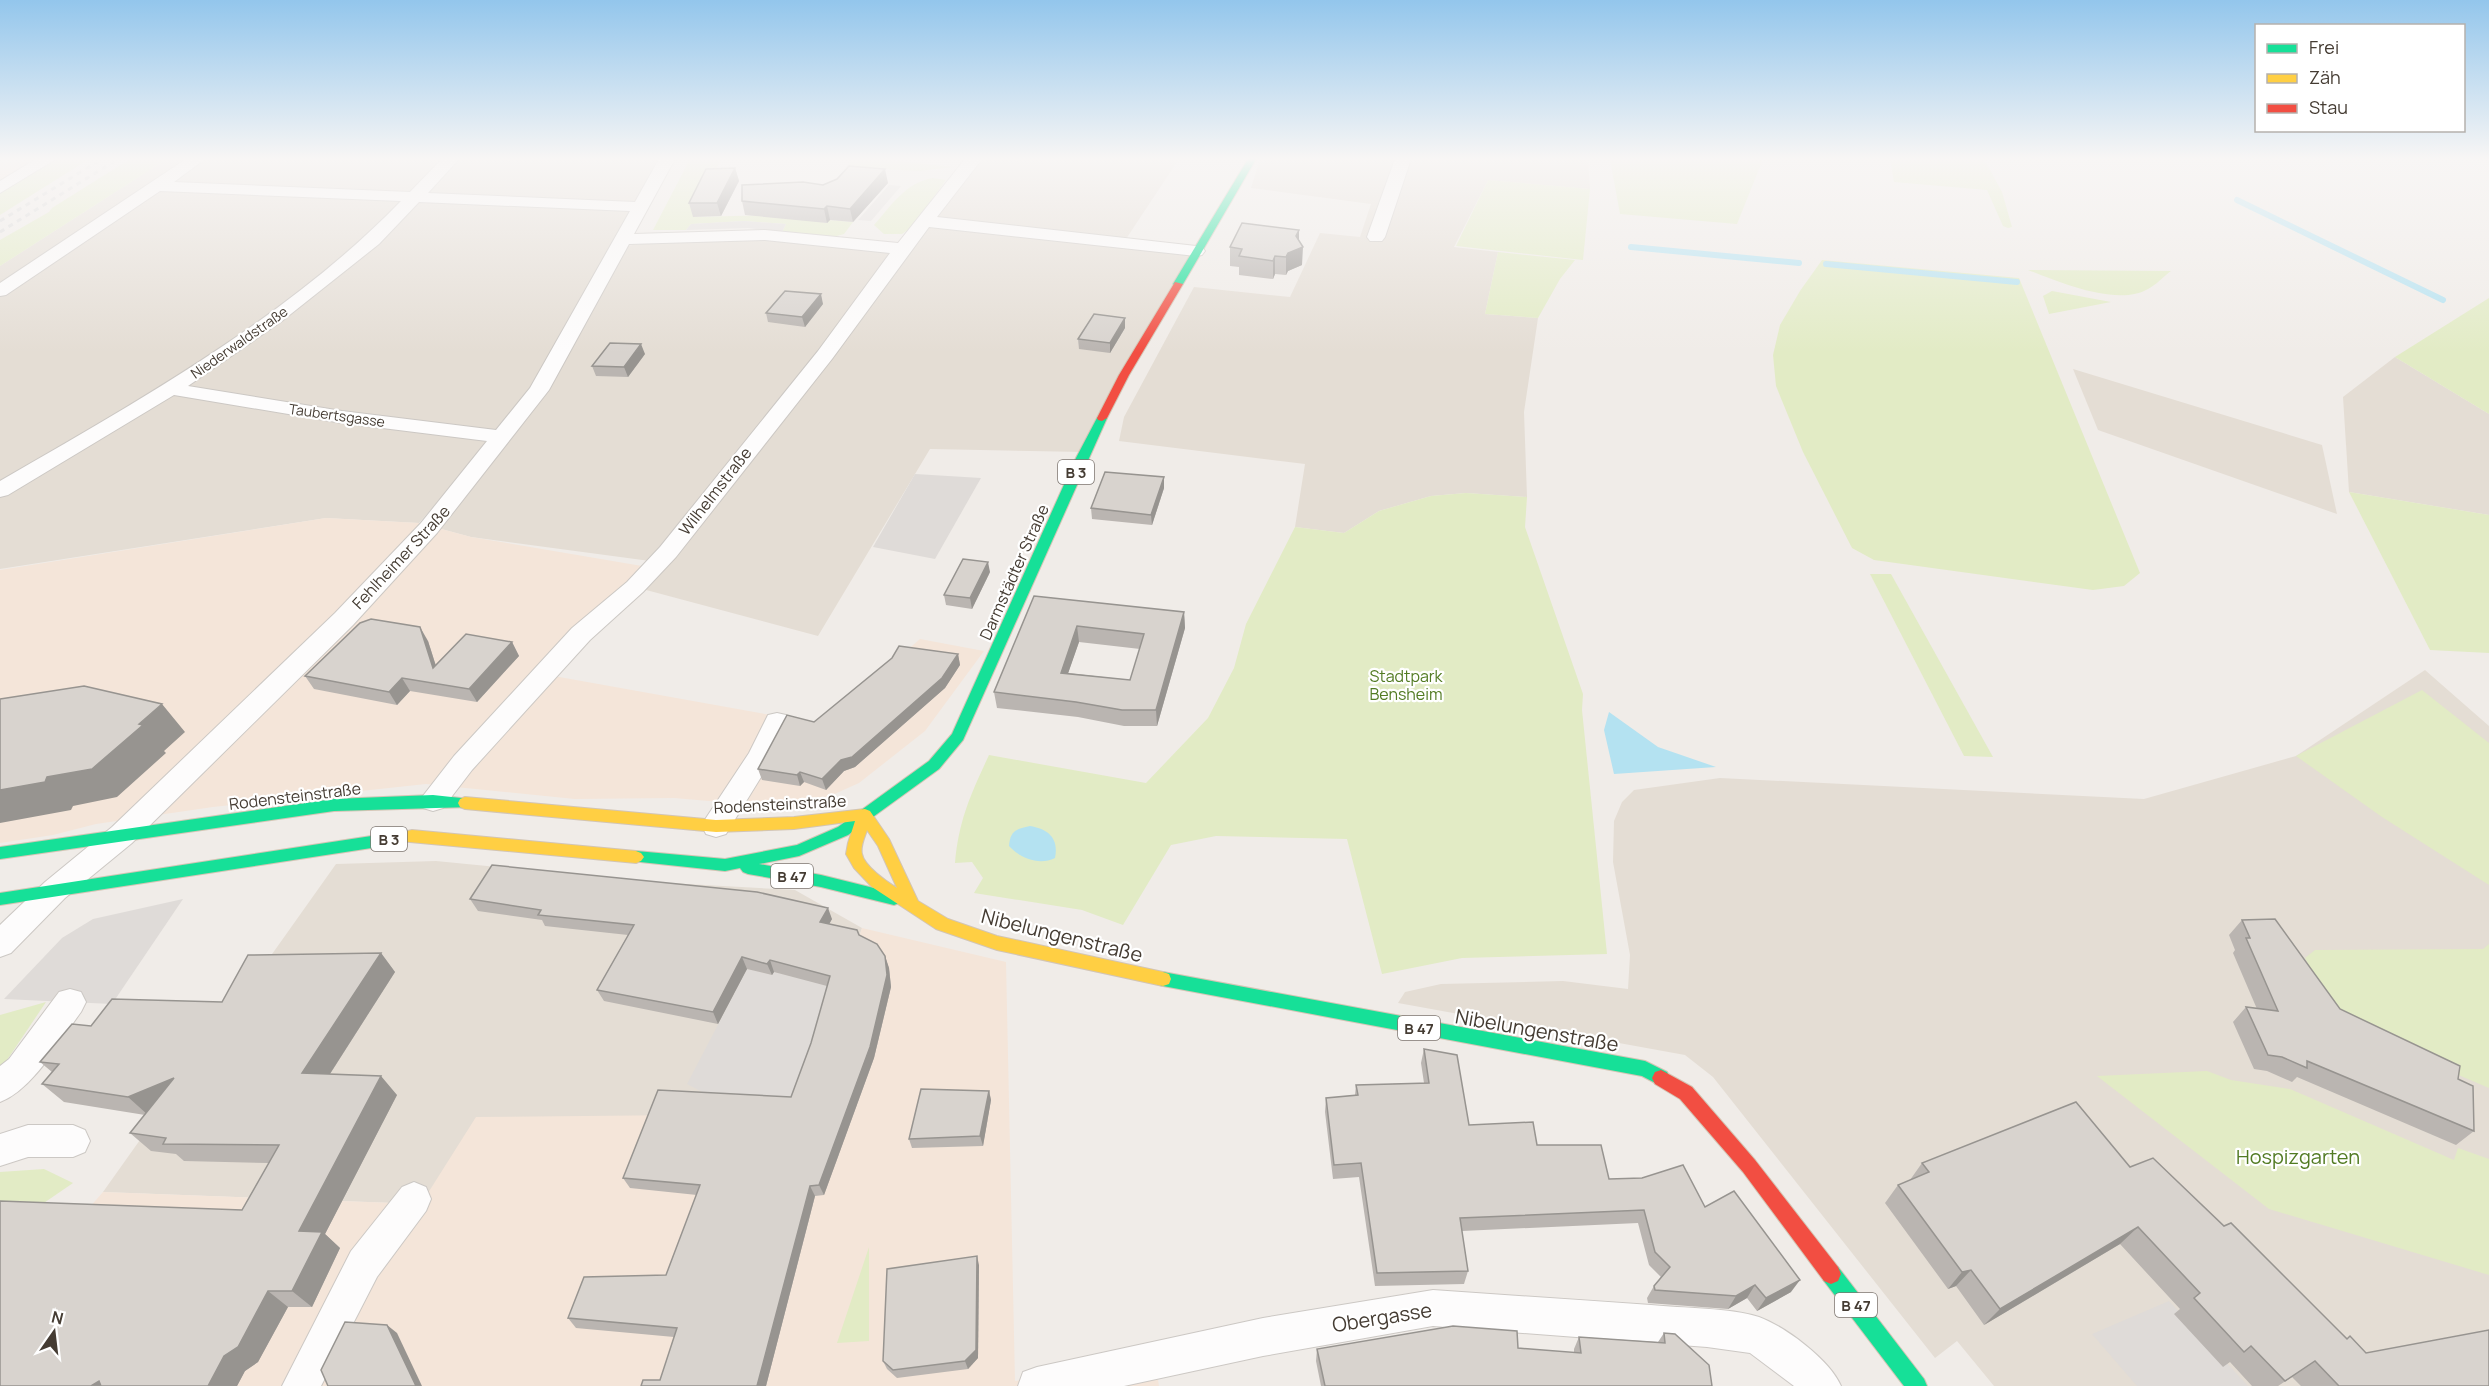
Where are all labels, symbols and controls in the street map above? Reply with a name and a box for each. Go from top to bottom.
legend [2255,24,2465,132]
text: Frei [2309,35,2339,59]
text: Zäh [2309,65,2341,89]
text: Stau [2309,95,2348,119]
street label: Niederwaldstraße [187,301,291,383]
street label: Taubertsgasse [288,399,386,431]
street label: Wilhelmstraße [674,442,756,540]
road number: B 3 [1058,460,1094,484]
street label: Fehlheimer Straße [347,500,455,614]
street label: Darmstädter Straße [974,501,1054,643]
park label: Stadtpark Bensheim [1369,665,1444,705]
street label: Rodensteinstraße [228,777,362,815]
street label: Rodensteinstraße [713,790,847,818]
road number: B 3 [371,827,407,851]
road number: B 47 [771,864,813,888]
street label: Nibelungenstraße [978,902,1146,968]
street label: Nibelungenstraße [1453,1002,1621,1058]
road number: B 47 [1398,1016,1440,1040]
park label: Hospizgarten [2236,1143,2360,1170]
road number: B 47 [1835,1293,1877,1317]
street label: Obergasse [1330,1296,1434,1338]
north arrow [24,1302,84,1362]
text: N [49,1305,66,1330]

